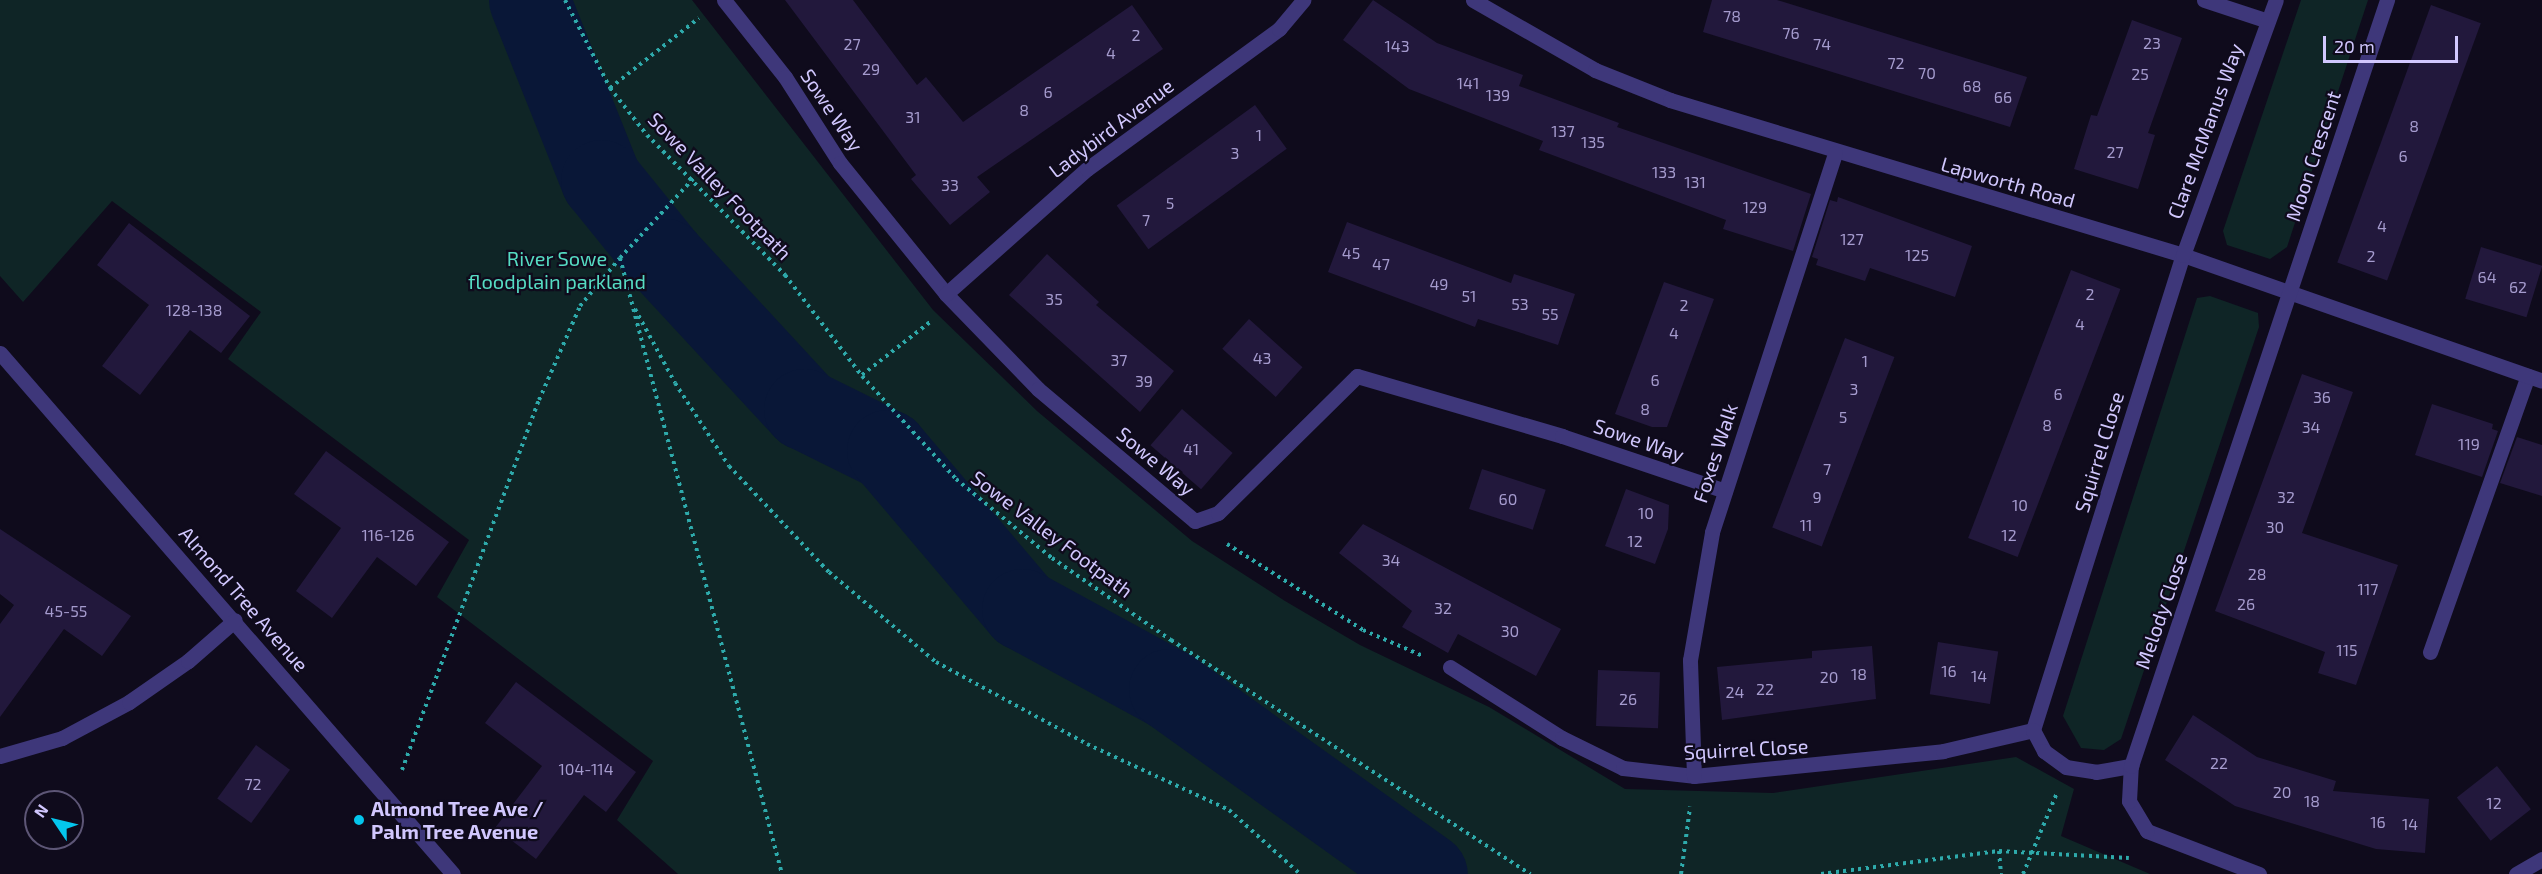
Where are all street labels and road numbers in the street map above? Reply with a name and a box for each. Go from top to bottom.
street label: Clare McManus Way [2162,40,2248,222]
street label: Sowe Way [796,64,868,156]
street label: Ladybird Avenue [1044,73,1178,183]
street label: Moon Crescent [2281,88,2345,224]
street label: Sowe Valley Footpath [643,107,797,265]
street label: Lapworth Road [1938,151,2078,213]
street label: Squirrel Close [2069,388,2129,516]
street label: Foxes Walk [1688,400,1742,506]
street label: Sowe Way [1590,413,1688,467]
street label: Sowe Way [1112,421,1200,501]
street label: Sowe Valley Footpath [966,465,1138,603]
street label: Almond Tree Avenue [174,521,314,677]
street label: Melody Close [2130,550,2192,672]
street label: Squirrel Close [1683,734,1809,764]

